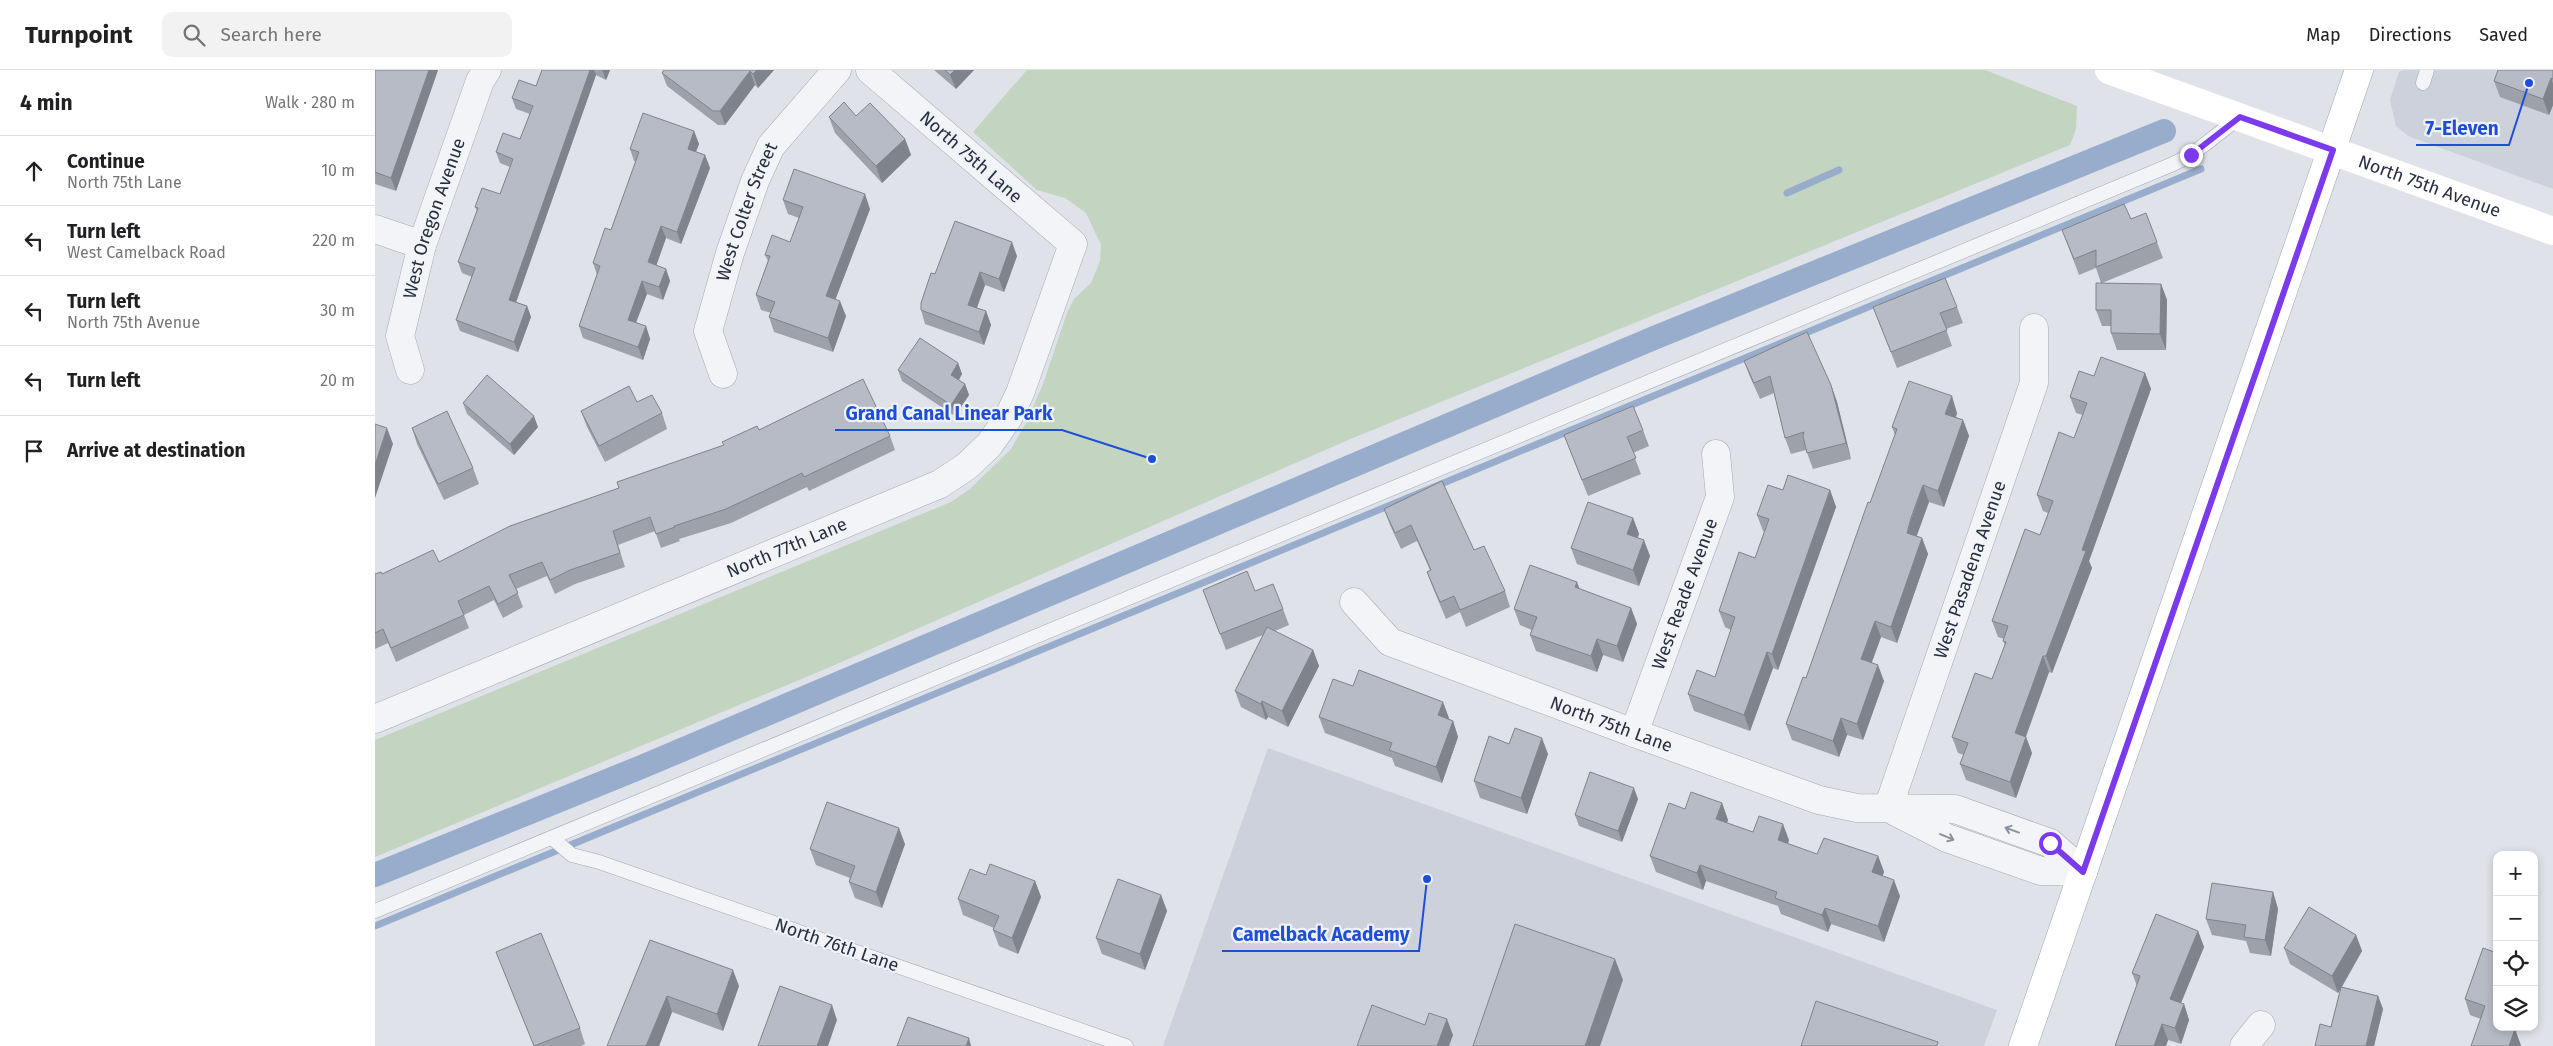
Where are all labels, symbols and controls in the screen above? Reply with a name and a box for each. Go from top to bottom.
search box [162,12,512,57]
text: Turnpoint [25,21,132,49]
icon: search [180,21,208,49]
text: Search here [220,23,322,46]
text: Map [2306,24,2341,46]
text: Directions [2369,24,2451,46]
text: Saved [2479,24,2528,46]
text: 4 min [20,90,73,116]
text: Walk · 280 m [265,93,355,112]
street label: North 75th Lane [915,106,1027,208]
callout: 7-Eleven [2416,111,2509,145]
text: 7-Eleven [2425,117,2499,140]
street label: West Oregon Avenue [398,135,470,301]
street label: West Colter Street [712,138,782,284]
route end [2180,144,2203,167]
text: Continue [67,150,145,173]
street label: North 75th Avenue [2355,150,2504,222]
icon: ahead [20,157,48,185]
text: 10 m [321,161,355,180]
text: North 75th Lane [67,173,182,192]
text: Turn left [67,220,141,243]
icon: left [20,227,48,255]
text: 220 m [312,231,355,250]
text: West Camelback Road [67,243,226,262]
text: Turn left [67,290,141,313]
icon: left [20,297,48,325]
text: 30 m [320,301,355,320]
text: North 75th Avenue [67,313,200,332]
icon: left [20,367,48,395]
text: Turn left [67,369,141,392]
text: 20 m [320,371,355,390]
callout: Grand Canal Linear Park [835,396,1062,430]
text: Grand Canal Linear Park [846,402,1053,425]
icon: arrive [20,437,48,465]
text: Arrive at destination [67,439,246,462]
street label: West Pasadena Avenue [1929,478,2011,662]
street label: North 77th Lane [723,513,850,583]
street label: West Reade Avenue [1647,515,1722,673]
street label: North 75th Lane [1547,692,1676,757]
one-way arrow [2005,825,2021,834]
route start [2039,832,2062,855]
one-way arrow [1939,833,1954,842]
map controls [2493,851,2538,1031]
button: + [2493,851,2538,896]
button: − [2493,896,2538,941]
street label: North 76th Lane [772,914,902,976]
callout: Camelback Academy [1222,917,1419,951]
text: Camelback Academy [1232,923,1410,946]
button: locate [2493,941,2538,986]
button: layers [2493,986,2538,1031]

